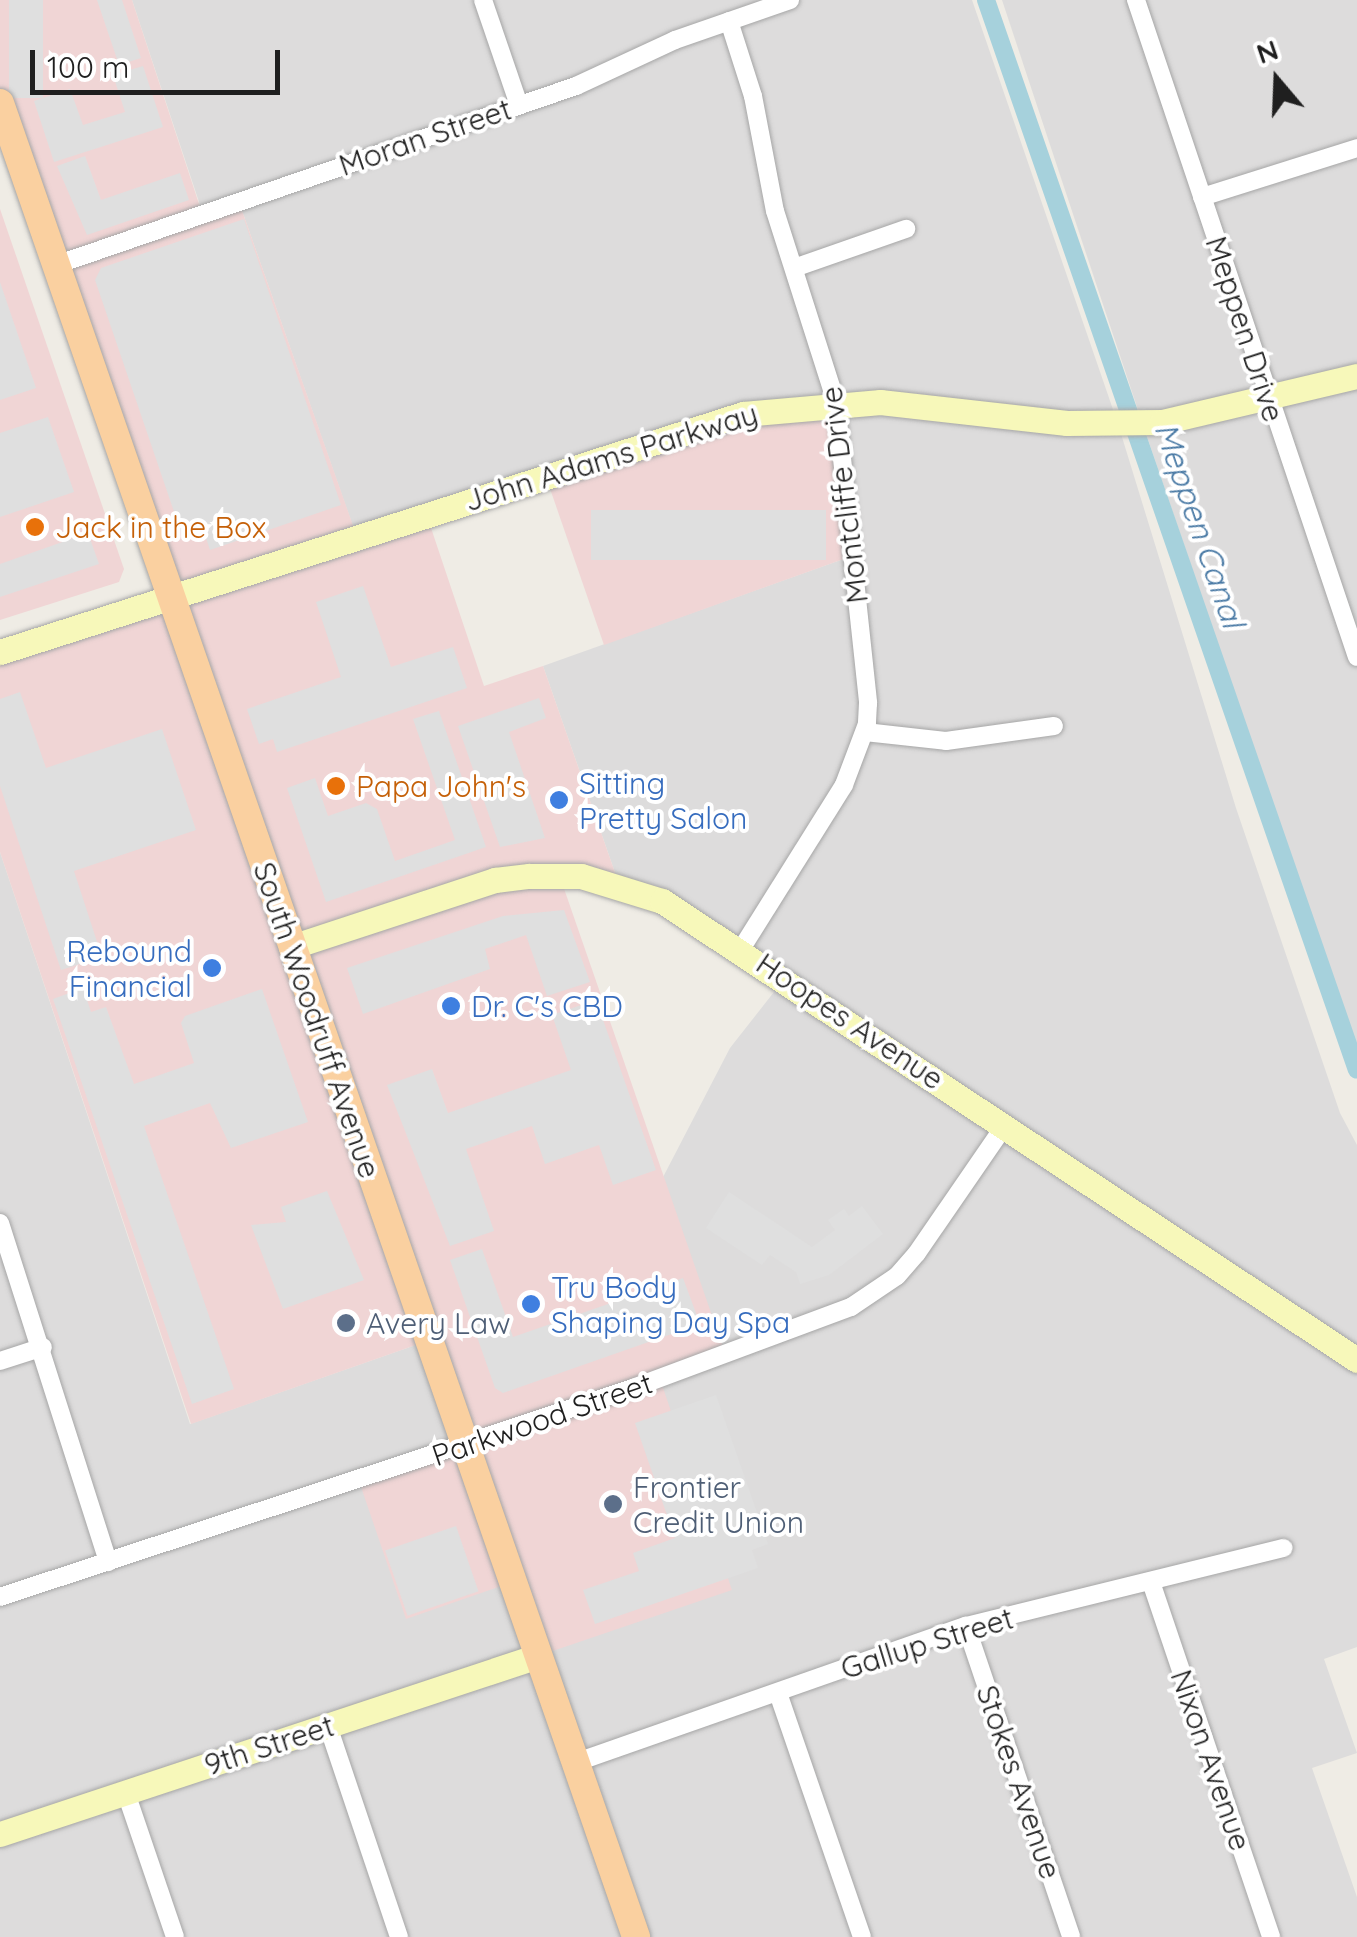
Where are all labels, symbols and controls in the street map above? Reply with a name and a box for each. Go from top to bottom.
scale bar [35,30,285,92]
north arrow [1227,30,1327,130]
text: N [1252,31,1283,71]
text: 100 m [47,48,129,86]
street label: Moran Street [334,91,516,183]
street label: Meppen Drive [1198,232,1292,426]
street label: Montcliffe Drive [813,385,875,605]
street label: John Adams Parkway [460,395,762,519]
water label: Meppen Canal [1147,417,1253,633]
place label: Jack in the Box [55,509,266,545]
marker: Jack in the Box [24,516,46,538]
place label: Sitting Pretty Salon [579,765,747,836]
place label: Papa John's [356,768,526,804]
marker: Papa John's [325,775,347,797]
marker: Sitting Pretty Salon [548,789,570,811]
street label: South Woodruff Avenue [246,857,388,1183]
place label: Rebound Financial [66,933,192,1004]
street label: Hoopes Avenue [750,945,950,1097]
marker: Rebound Financial [201,957,223,979]
place label: Dr. C's CBD [471,988,623,1024]
marker: Dr. C's CBD [440,995,462,1017]
place label: Tru Body Shaping Day Spa [551,1269,790,1340]
marker: Tru Body Shaping Day Spa [520,1293,542,1315]
place label: Avery Law [366,1305,511,1341]
marker: Avery Law [335,1312,357,1334]
street label: Parkwood Street [427,1364,657,1474]
place label: Frontier Credit Union [633,1469,804,1540]
marker: Frontier Credit Union [602,1493,624,1515]
street label: Gallup Street [836,1600,1018,1686]
street label: Nixon Avenue [1163,1665,1259,1855]
street label: Stokes Avenue [969,1681,1069,1883]
street label: 9th Street [200,1707,338,1783]

